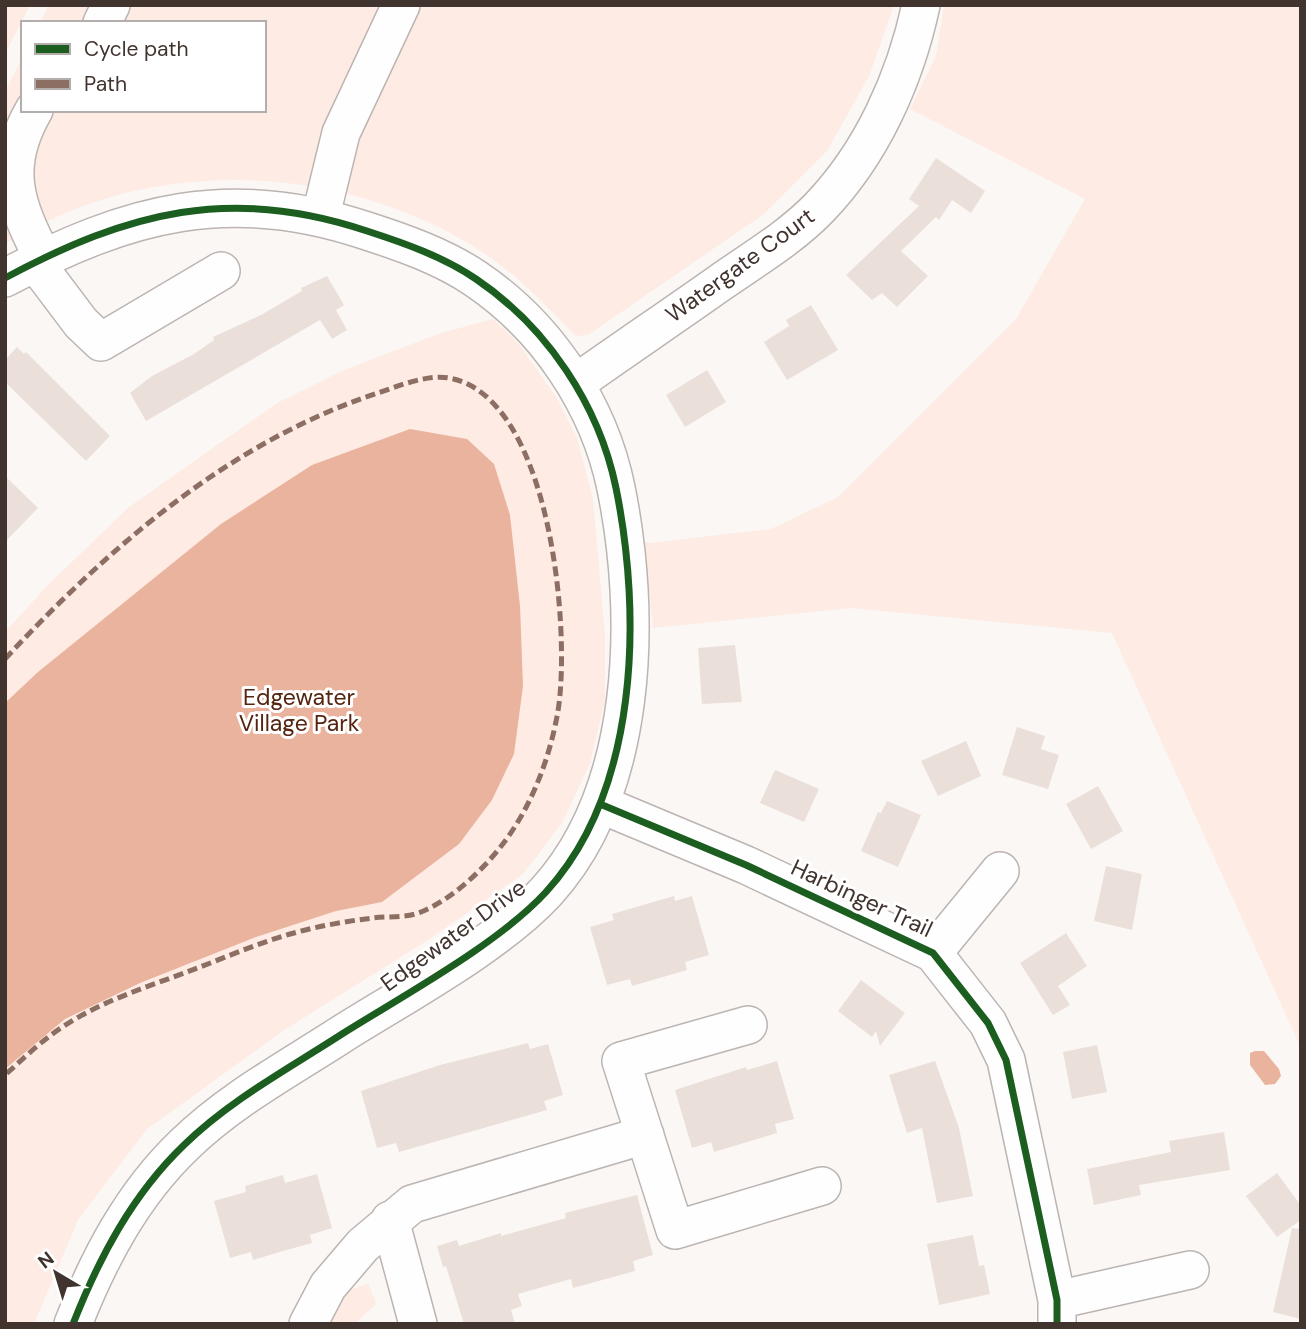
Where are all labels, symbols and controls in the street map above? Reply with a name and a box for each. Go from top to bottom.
legend [21,21,266,112]
text: Cycle path [84,35,189,63]
text: Path [84,70,127,98]
street label: Watergate Court [660,201,820,329]
park label: Edgewater Village Park [239,682,360,738]
street label: Harbinger Trail [786,852,938,944]
street label: Edgewater Drive [374,872,532,998]
north arrow [21,1238,91,1308]
text: N [33,1246,59,1274]

